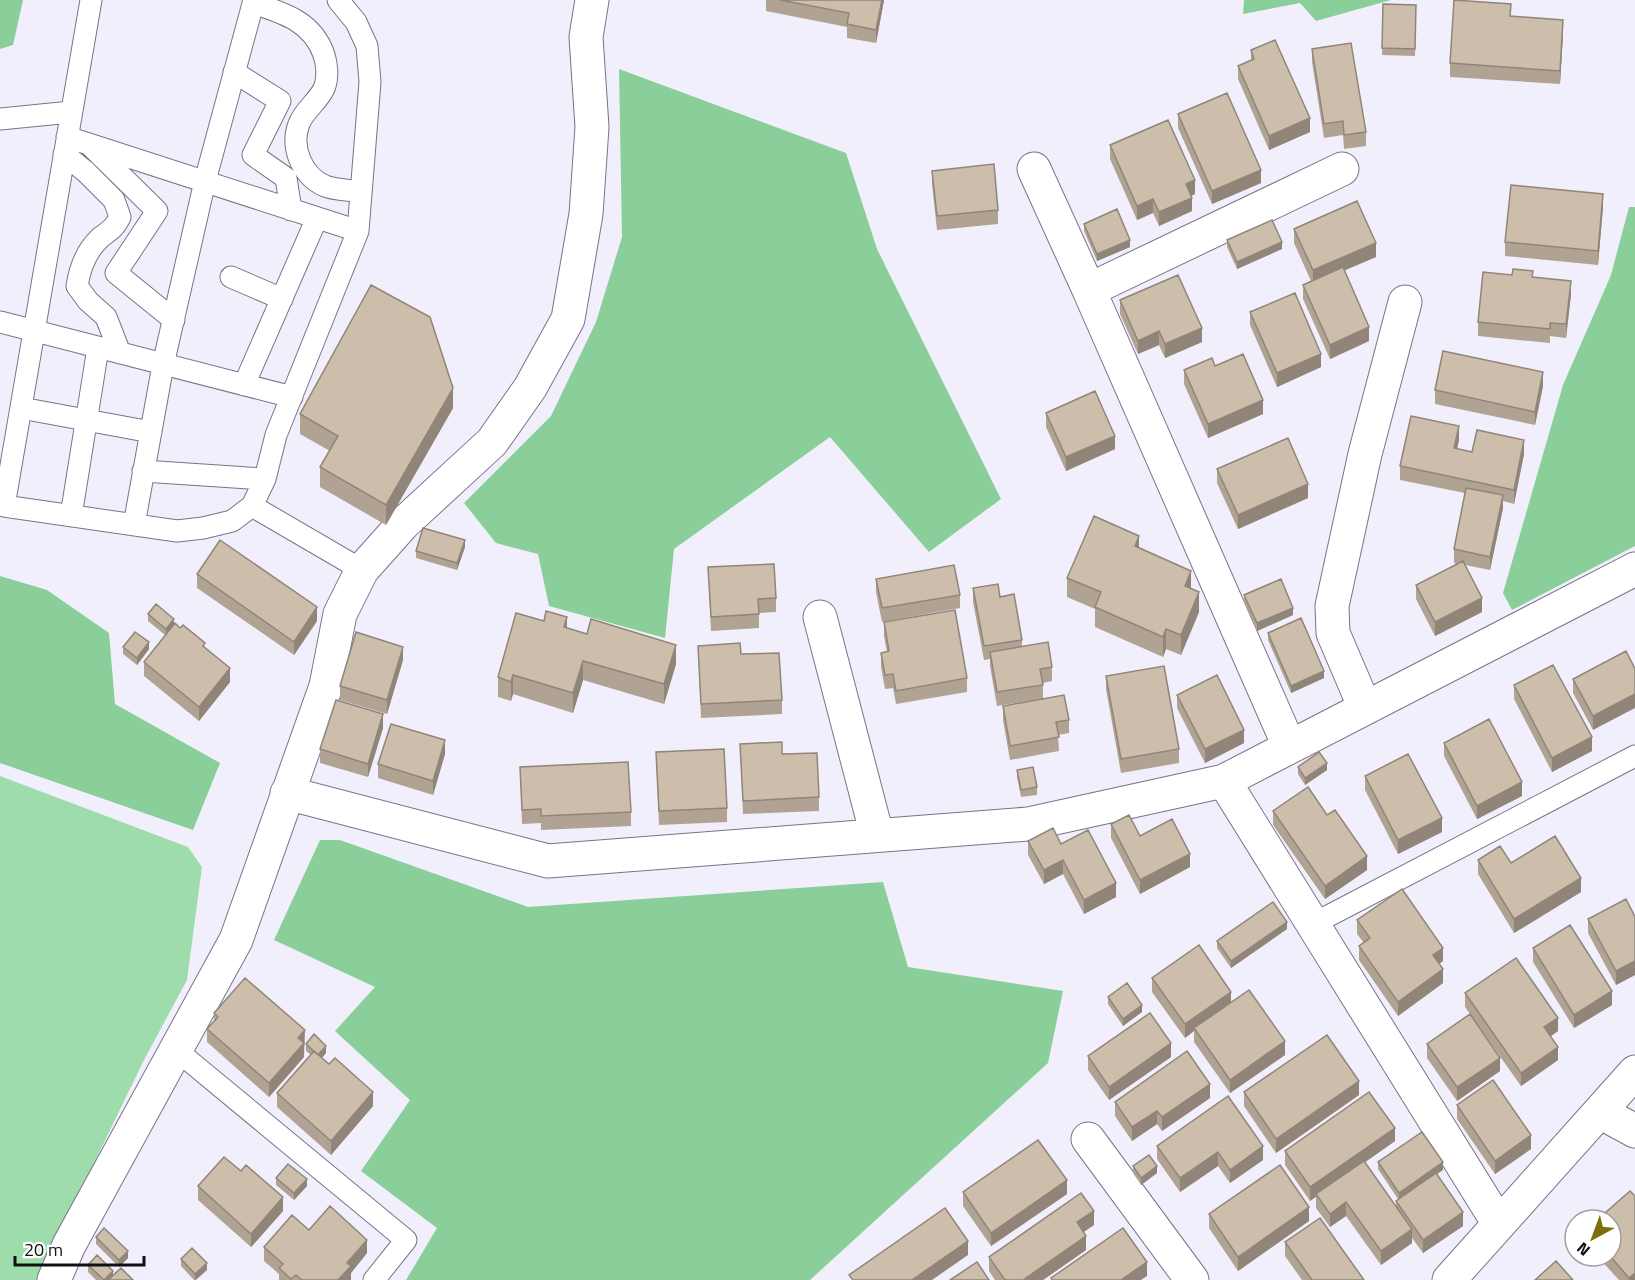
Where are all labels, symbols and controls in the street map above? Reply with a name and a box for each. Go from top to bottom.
north arrow [1563,1208,1623,1268]
scale bar [15,1229,144,1267]
text: 20 m [24,1236,63,1263]
text: N [1571,1237,1595,1262]

